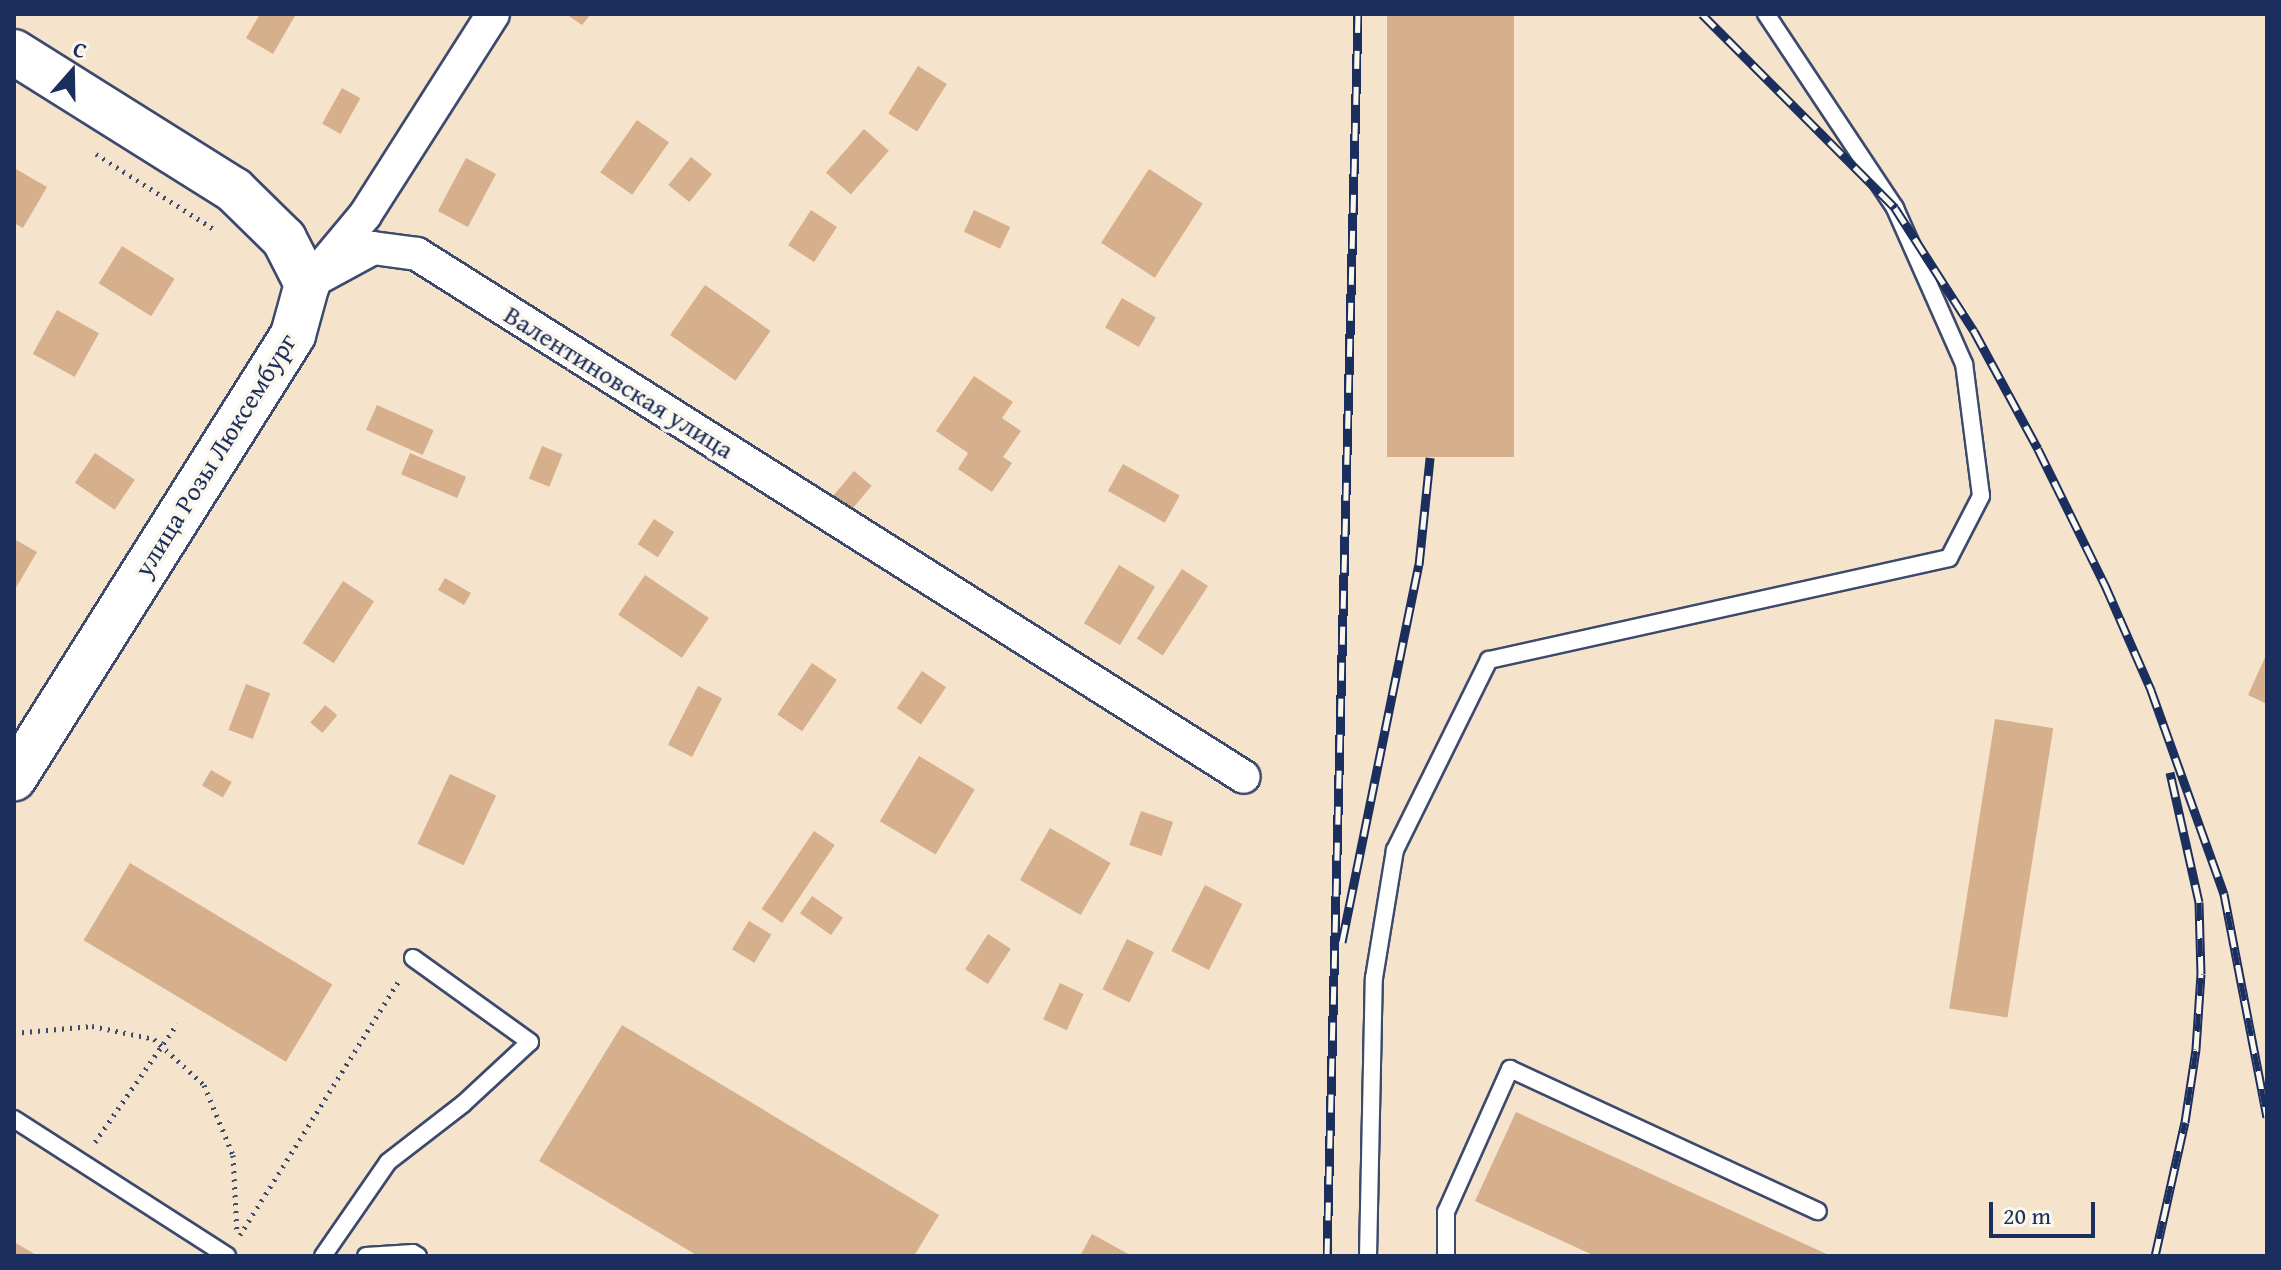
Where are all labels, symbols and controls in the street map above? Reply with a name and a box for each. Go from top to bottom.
north arrow [32,32,112,112]
text: С [69,32,92,67]
street label: Валентиновская улица [499,299,739,465]
street label: улица Розы Люксембург [127,328,303,582]
scale bar [1993,1186,2099,1236]
text: 20 m [2003,1198,2051,1233]

